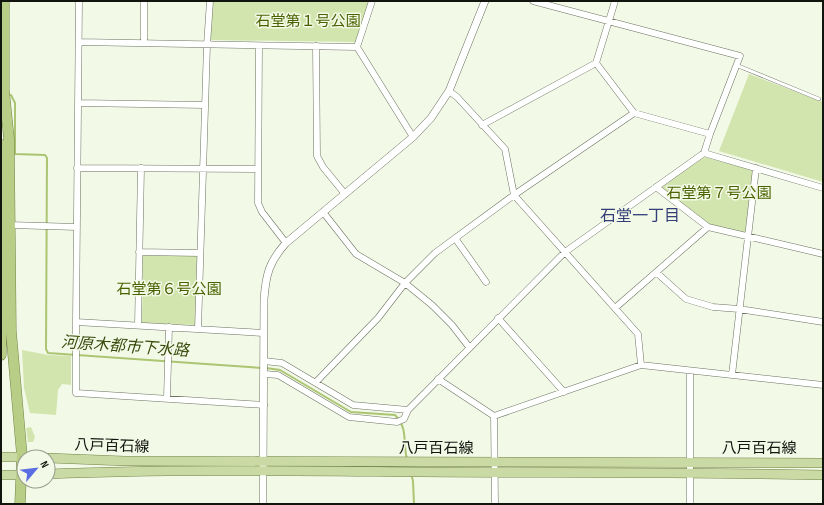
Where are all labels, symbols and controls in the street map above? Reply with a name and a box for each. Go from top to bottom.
park label: 石堂第１号公園 [255,12,361,31]
park label: 石堂第７号公園 [666,184,772,203]
district label: 石堂一丁目 [600,207,680,226]
park label: 石堂第６号公園 [116,280,222,299]
water label: 河原木都市下水路 [60,333,191,361]
street label: 八戸百石線 [74,435,150,457]
street label: 八戸百石線 [398,439,474,458]
street label: 八戸百石線 [721,439,797,458]
north arrow [16,449,56,489]
text: N [37,459,52,470]

